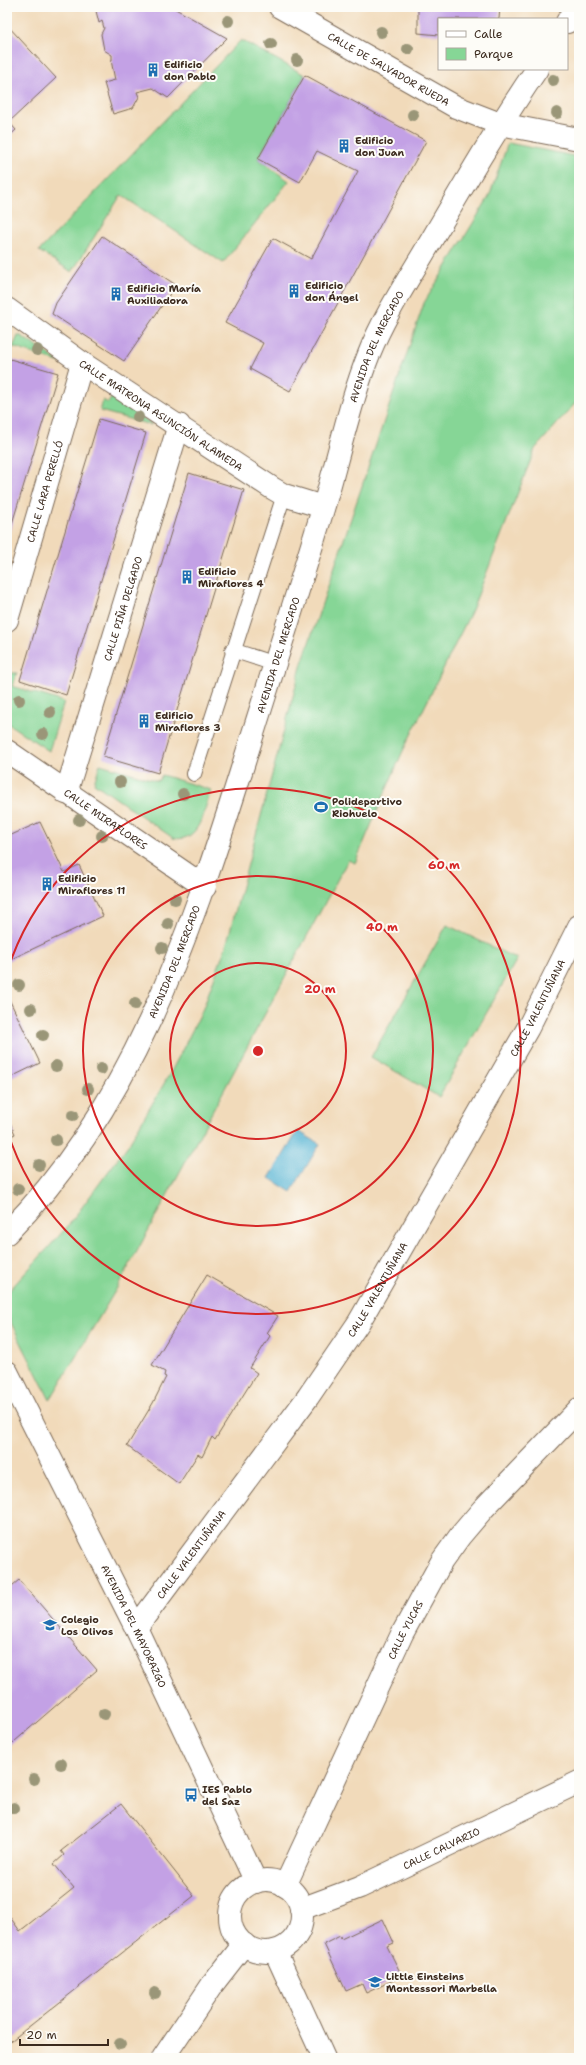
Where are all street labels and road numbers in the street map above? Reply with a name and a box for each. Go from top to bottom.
street label: CALLE DE SALVADOR RUEDA [325,29,452,108]
street label: AVENIDA DEL MERCADO [346,288,406,404]
street label: CALLE MATRONA ASUNCIÓN ALAMEDA [77,356,245,473]
street label: CALLE LARA PERELLÓ [24,439,66,544]
street label: CALLE PIÑA DELGADO [100,555,145,662]
street label: AVENIDA DEL MERCADO [254,595,302,715]
street label: CALLE MIRAFLORES [62,786,151,852]
street label: AVENIDA DEL MERCADO [145,903,203,1020]
street label: CALLE VALENTUÑANA [507,957,568,1059]
street label: CALLE VALENTUÑANA [344,1240,410,1339]
street label: CALLE VALENTUÑANA [154,1507,228,1601]
street label: AVENIDA DEL MAYORAZGO [99,1562,170,1690]
street label: CALLE YUCAS [385,1598,426,1661]
street label: CALLE CALVARIO [401,1824,482,1872]

